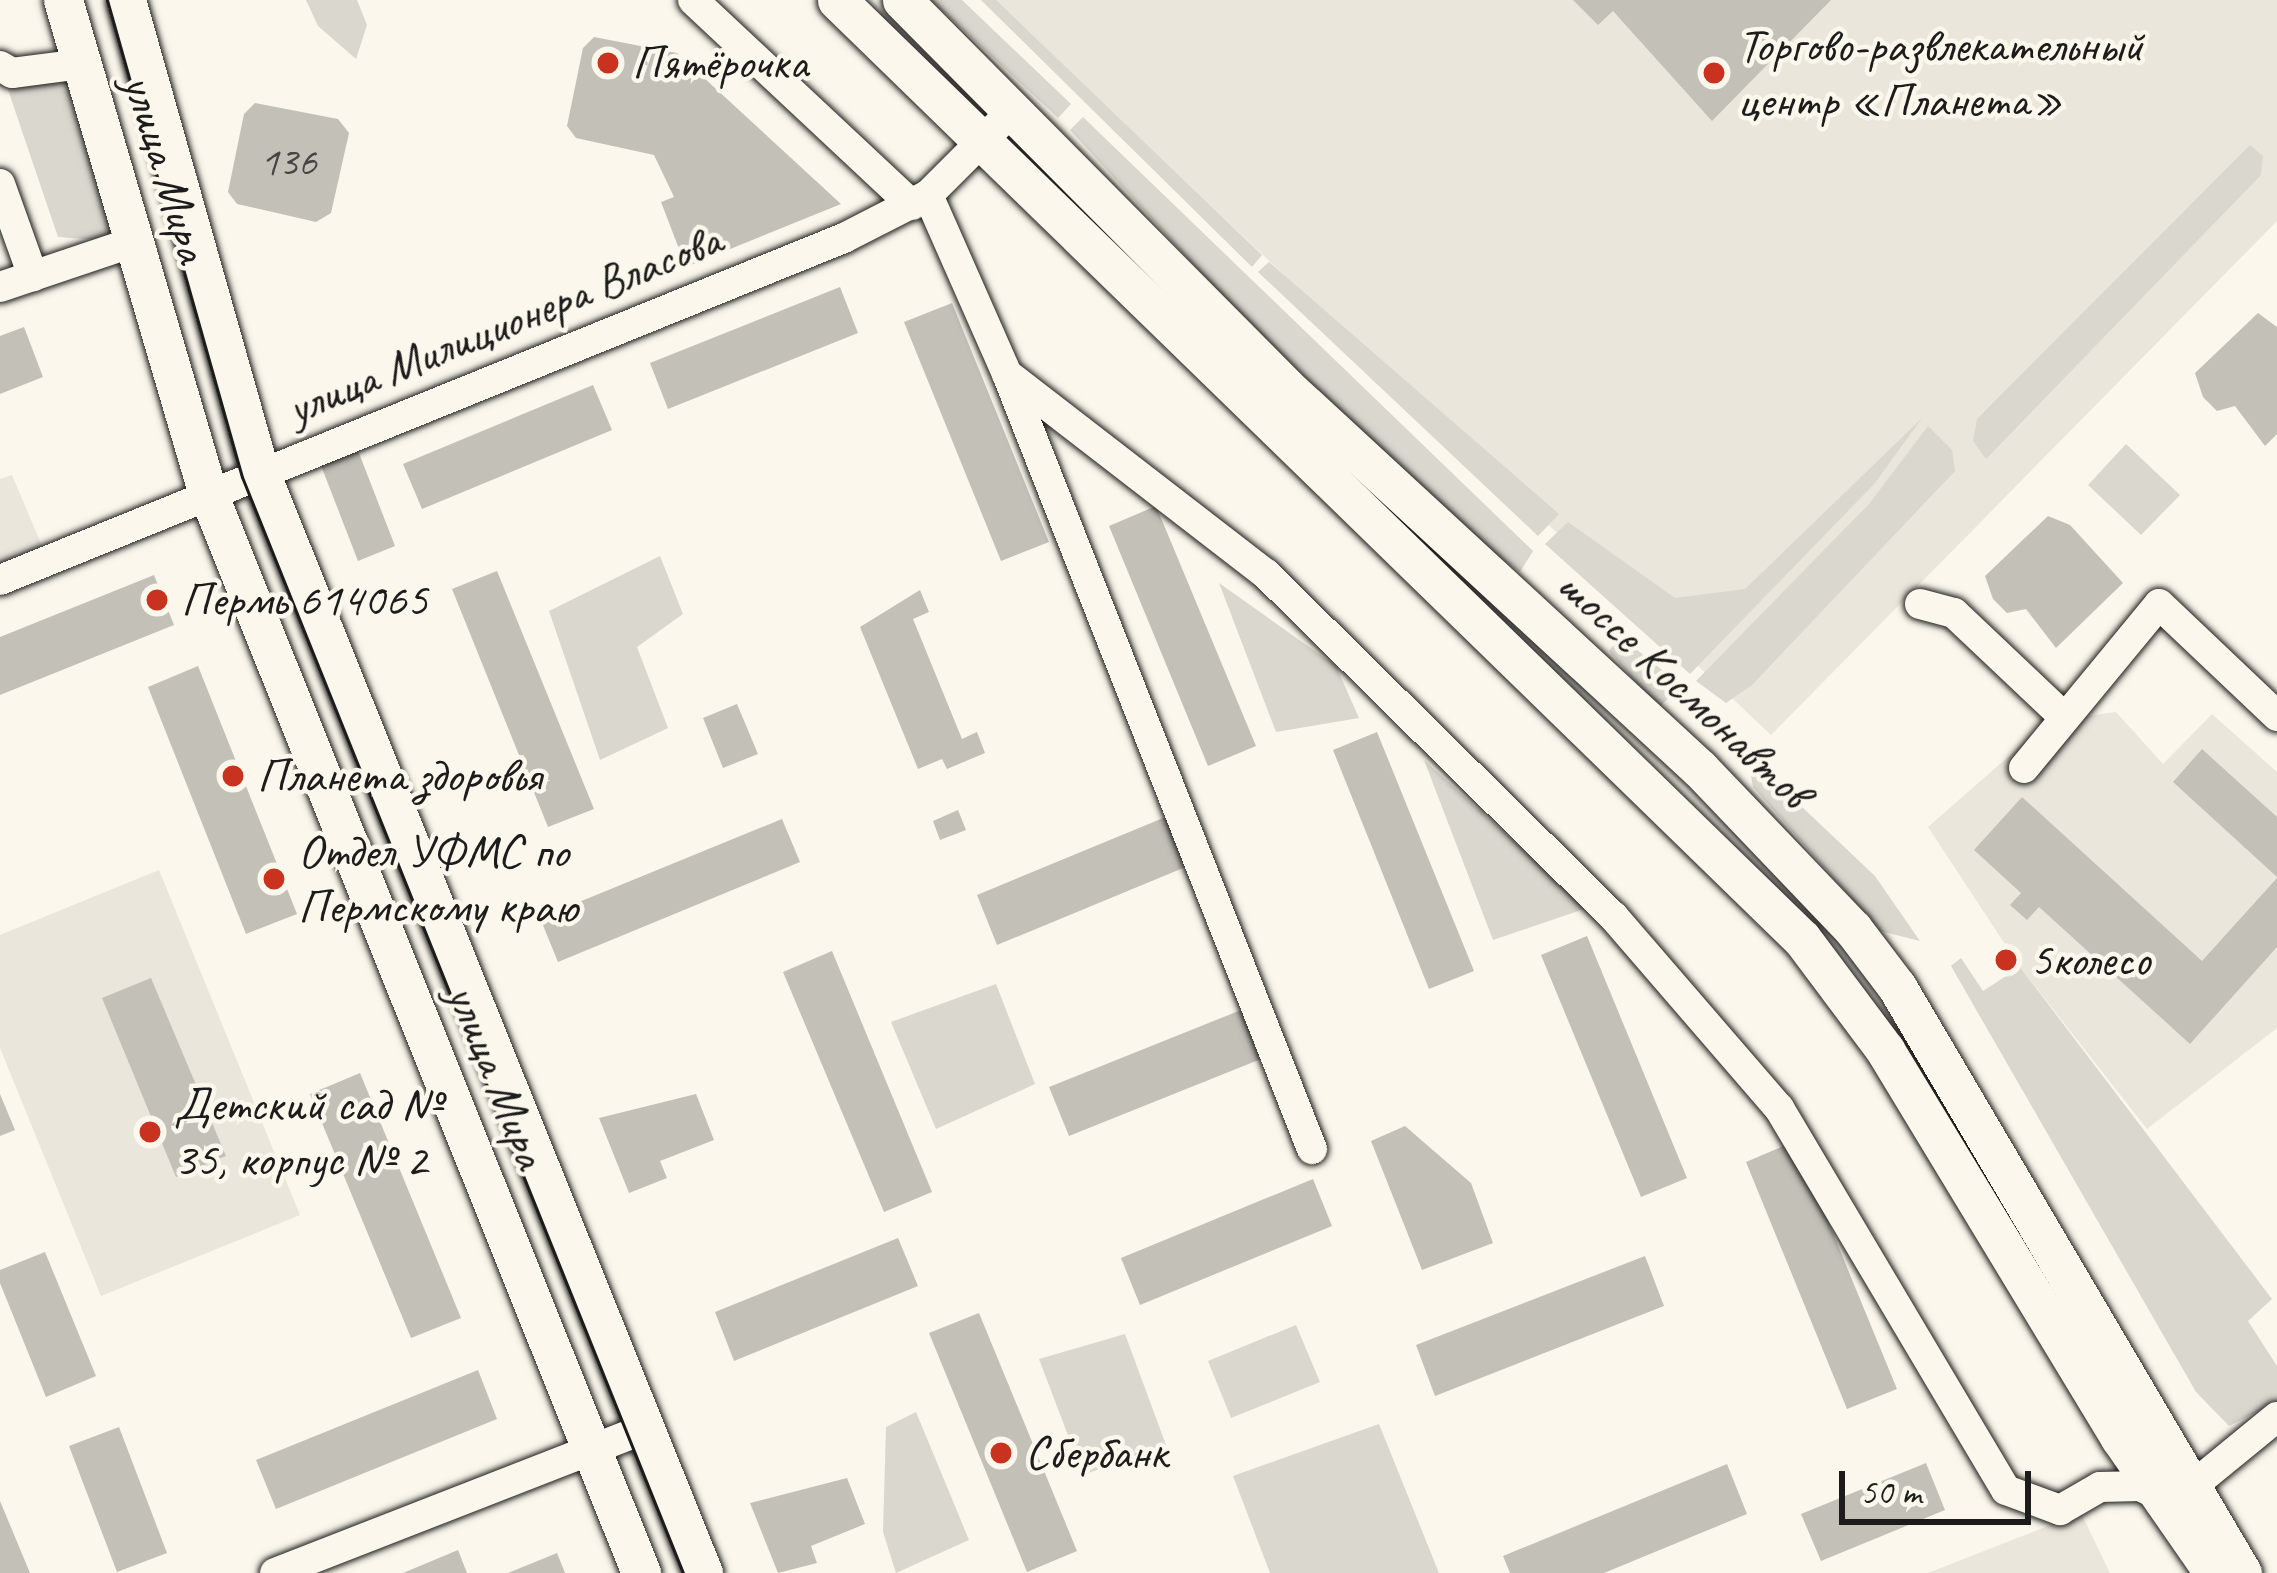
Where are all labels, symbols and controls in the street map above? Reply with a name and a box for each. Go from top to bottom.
place label: Торгово-развлекательный центр «Планета» [1738,16,2143,129]
place label: Пятёрочка [632,34,808,92]
marker: Пятёрочка [595,50,621,76]
marker: Торгово-развлекательный центр «Планета» [1701,60,1727,86]
street label: улица Мира [110,67,222,269]
house number: 136 [260,137,316,187]
street label: улица Милиционера Власова [278,211,730,437]
street label: шоссе Космонавтов [1546,557,1822,819]
place label: Пермь 614065 [181,571,428,629]
marker: Пермь 614065 [144,587,170,613]
place label: Планета здоровья [257,747,541,805]
marker: Планета здоровья [220,763,246,789]
place label: Отдел УФМС по Пермскому краю [298,822,578,935]
marker: Отдел УФМС по Пермскому краю [261,866,287,892]
place label: 5колесо [2030,931,2150,989]
marker: 5колесо [1993,947,2019,973]
street label: улица Мира [434,976,560,1176]
place label: Детский сад № 35, корпус № 2 [174,1075,440,1188]
marker: Детский сад № 35, корпус № 2 [137,1119,163,1145]
place label: Сбербанк [1025,1424,1167,1482]
marker: Сбербанк [988,1440,1014,1466]
scale bar [1845,1447,2037,1521]
text: 50 m [1860,1469,1921,1515]

